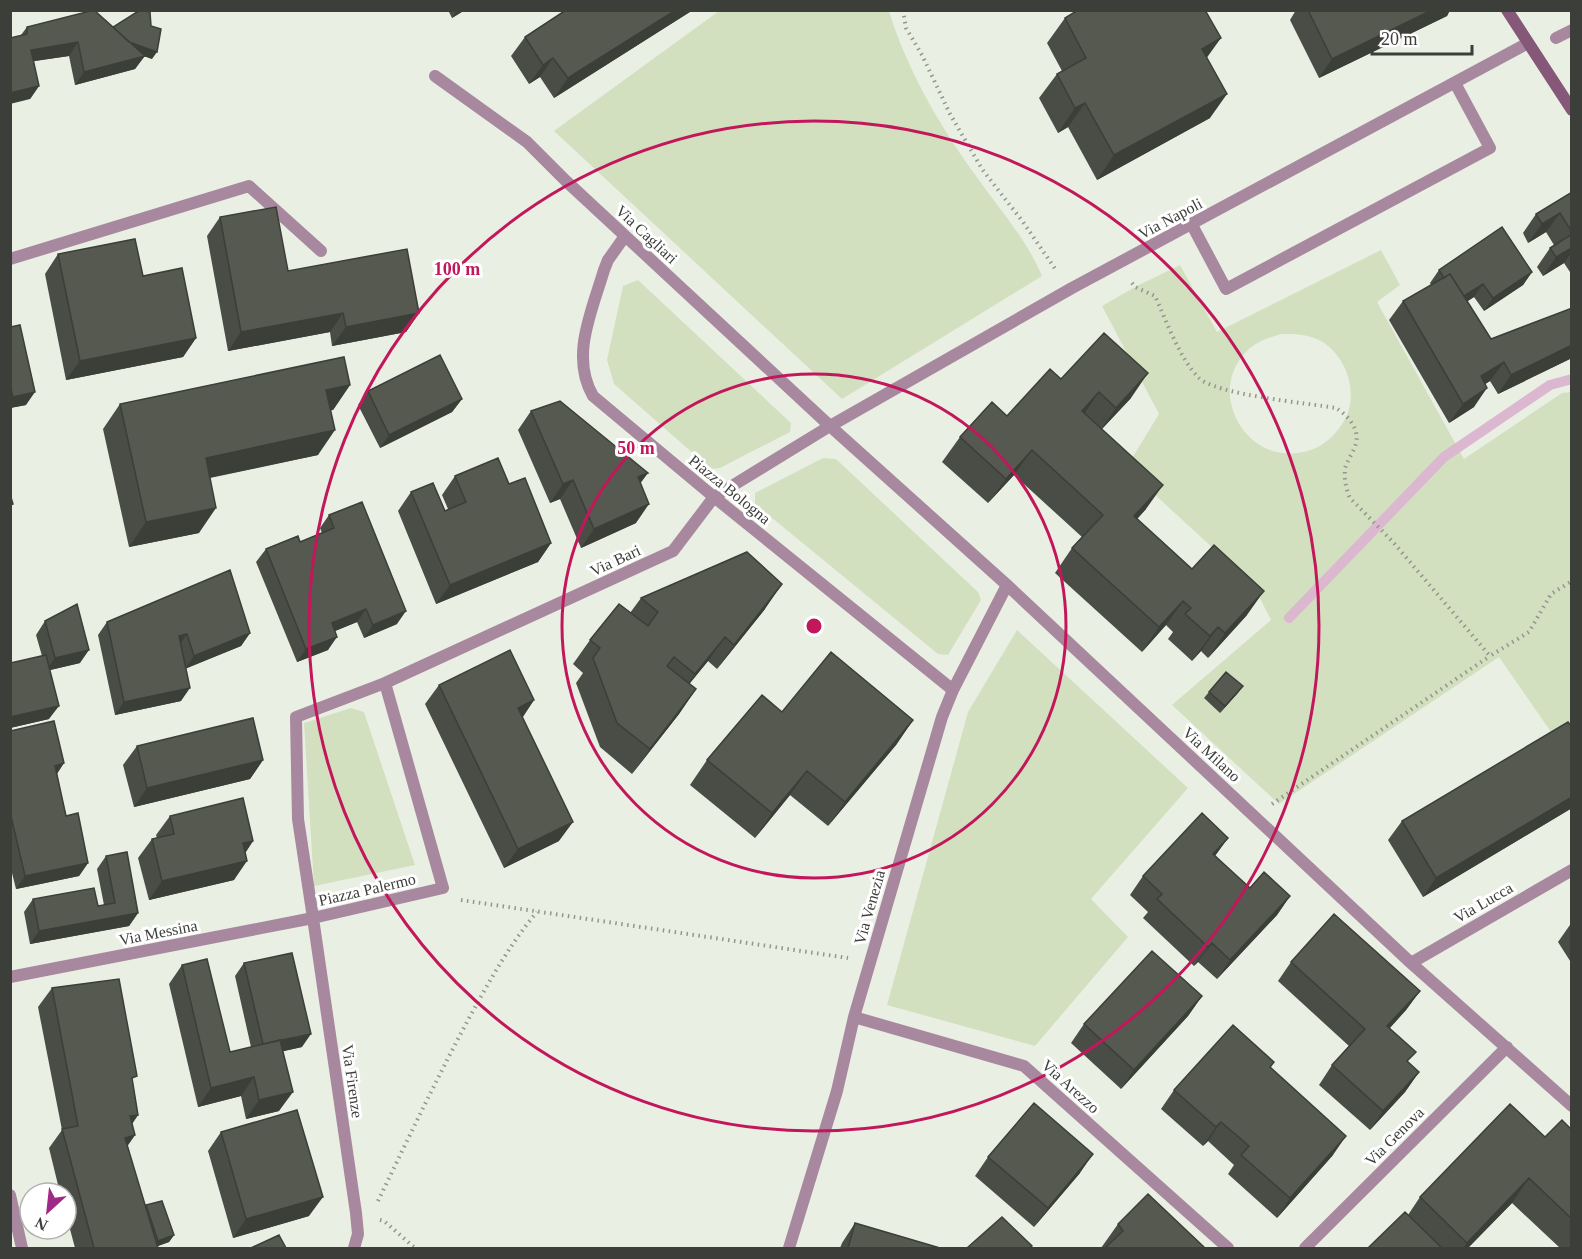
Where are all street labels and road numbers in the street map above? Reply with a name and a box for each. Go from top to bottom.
street label: Via Napoli [1135,194,1206,243]
street label: Via Cagliari [612,202,681,268]
street label: Piazza Bologna [685,451,774,528]
street label: Via Bari [587,541,644,580]
street label: Via Milano [1179,723,1244,785]
street label: Via Venezia [851,868,888,946]
street label: Piazza Palermo [317,870,417,909]
street label: Via Lucca [1451,879,1516,926]
street label: Via Messina [117,917,199,948]
street label: Via Firenze [339,1043,366,1119]
street label: Via Arezzo [1038,1056,1103,1117]
street label: Via Genova [1362,1104,1427,1169]

